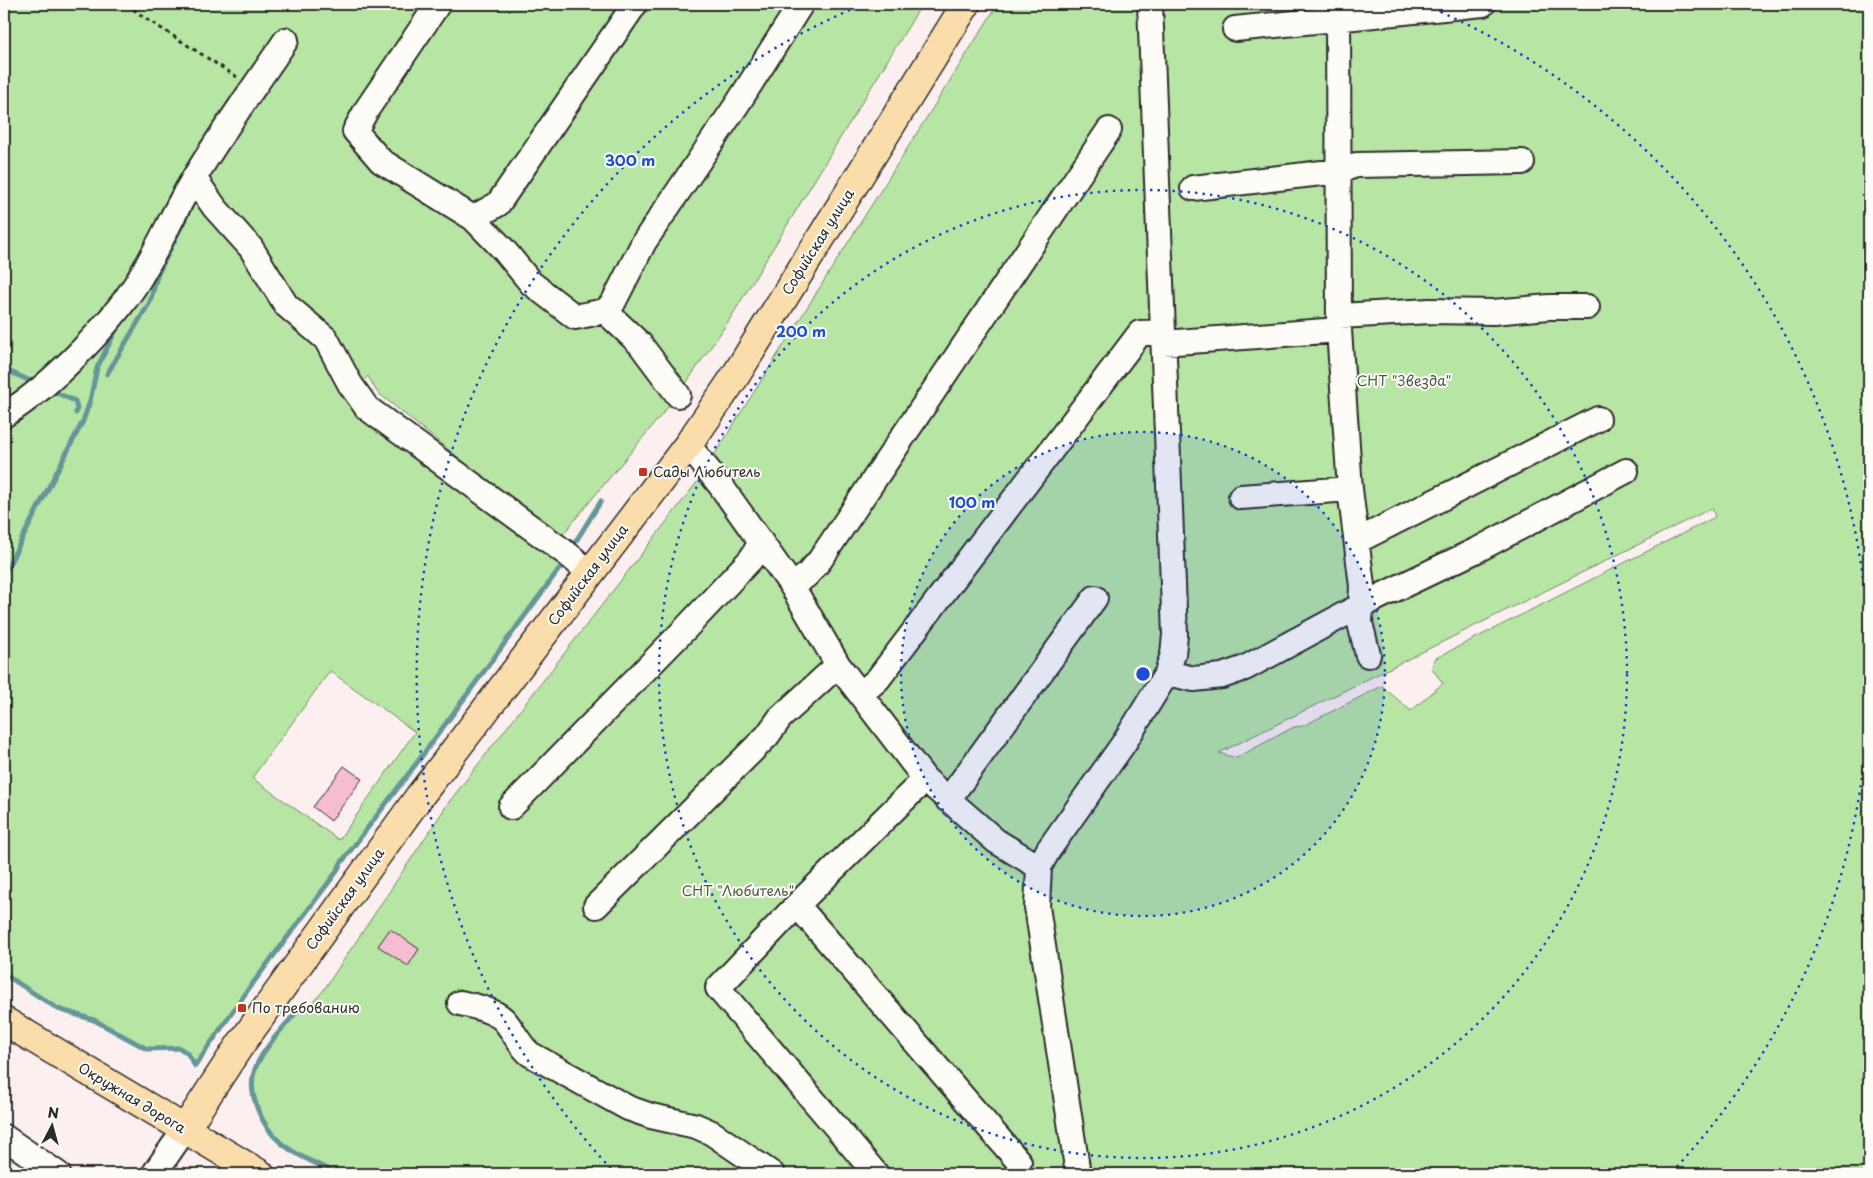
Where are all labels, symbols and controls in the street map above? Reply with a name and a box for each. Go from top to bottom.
text: 300 m [605,148,655,171]
street label: Софийская улица [776,184,859,299]
text: 200 m [776,319,826,342]
park label: СНТ "Звезда" [1357,370,1451,391]
place label: Сады Любитель [653,461,760,482]
marker: Сады Любитель [637,466,649,478]
text: 100 m [949,490,995,513]
street label: Софийская улица [543,520,633,630]
centre of rings [1134,665,1152,683]
street label: Софийская улица [300,843,389,954]
park label: СНТ "Любитель" [682,880,794,901]
place label: По требованию [252,997,360,1018]
marker: По требованию [236,1002,248,1014]
street label: Окружная дорога [75,1057,190,1138]
north arrow [28,1100,78,1150]
text: N [47,1102,60,1124]

